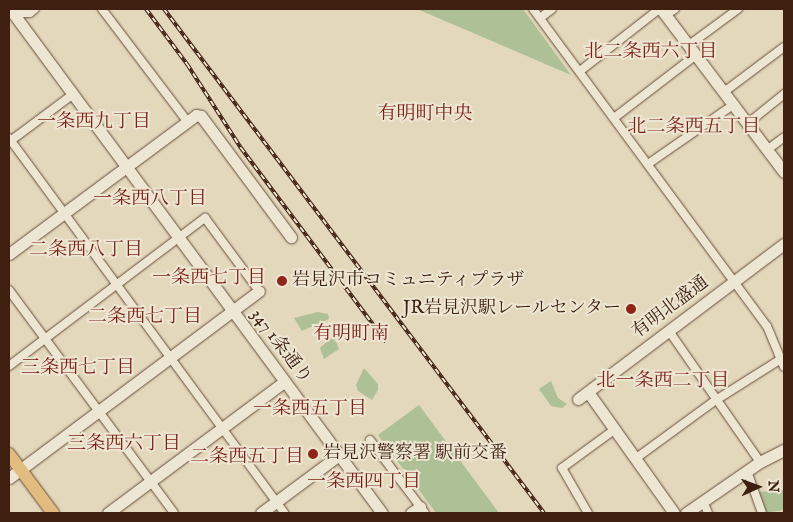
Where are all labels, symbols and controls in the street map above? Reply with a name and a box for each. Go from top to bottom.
district label: 北二条西六丁目 [585,42,717,64]
district label: 有明町中央 [378,104,472,126]
district label: 一条西九丁目 [37,112,151,134]
district label: 北二条西五丁目 [628,117,760,139]
district label: 一条西八丁目 [93,189,207,211]
district label: 二条西八丁目 [29,240,143,262]
district label: 一条西七丁目 [152,268,266,290]
place label: 岩見沢市コミュニティプラザ [292,270,526,292]
street label: 有明北盛通 [629,272,713,344]
marker: 岩見沢市コミュニティプラザ [276,275,288,287]
place label: JR岩見沢駅レールセンター [402,298,621,320]
marker: JR岩見沢駅レールセンター [625,303,637,315]
street label: 347 1条通り [245,305,315,389]
district label: 二条西七丁目 [88,307,202,329]
district label: 有明町南 [313,324,389,346]
district label: 三条西七丁目 [21,358,135,380]
district label: 北一条西二丁目 [597,371,729,393]
district label: 一条西五丁目 [253,399,367,421]
district label: 三条西六丁目 [67,434,181,456]
place label: 岩見沢警察署 駅前交番 [323,443,507,465]
district label: 二条西五丁目 [190,447,304,469]
marker: 岩見沢警察署 駅前交番 [307,448,319,460]
north arrow [733,462,783,512]
district label: 一条西四丁目 [307,472,421,494]
text: N [764,480,782,493]

